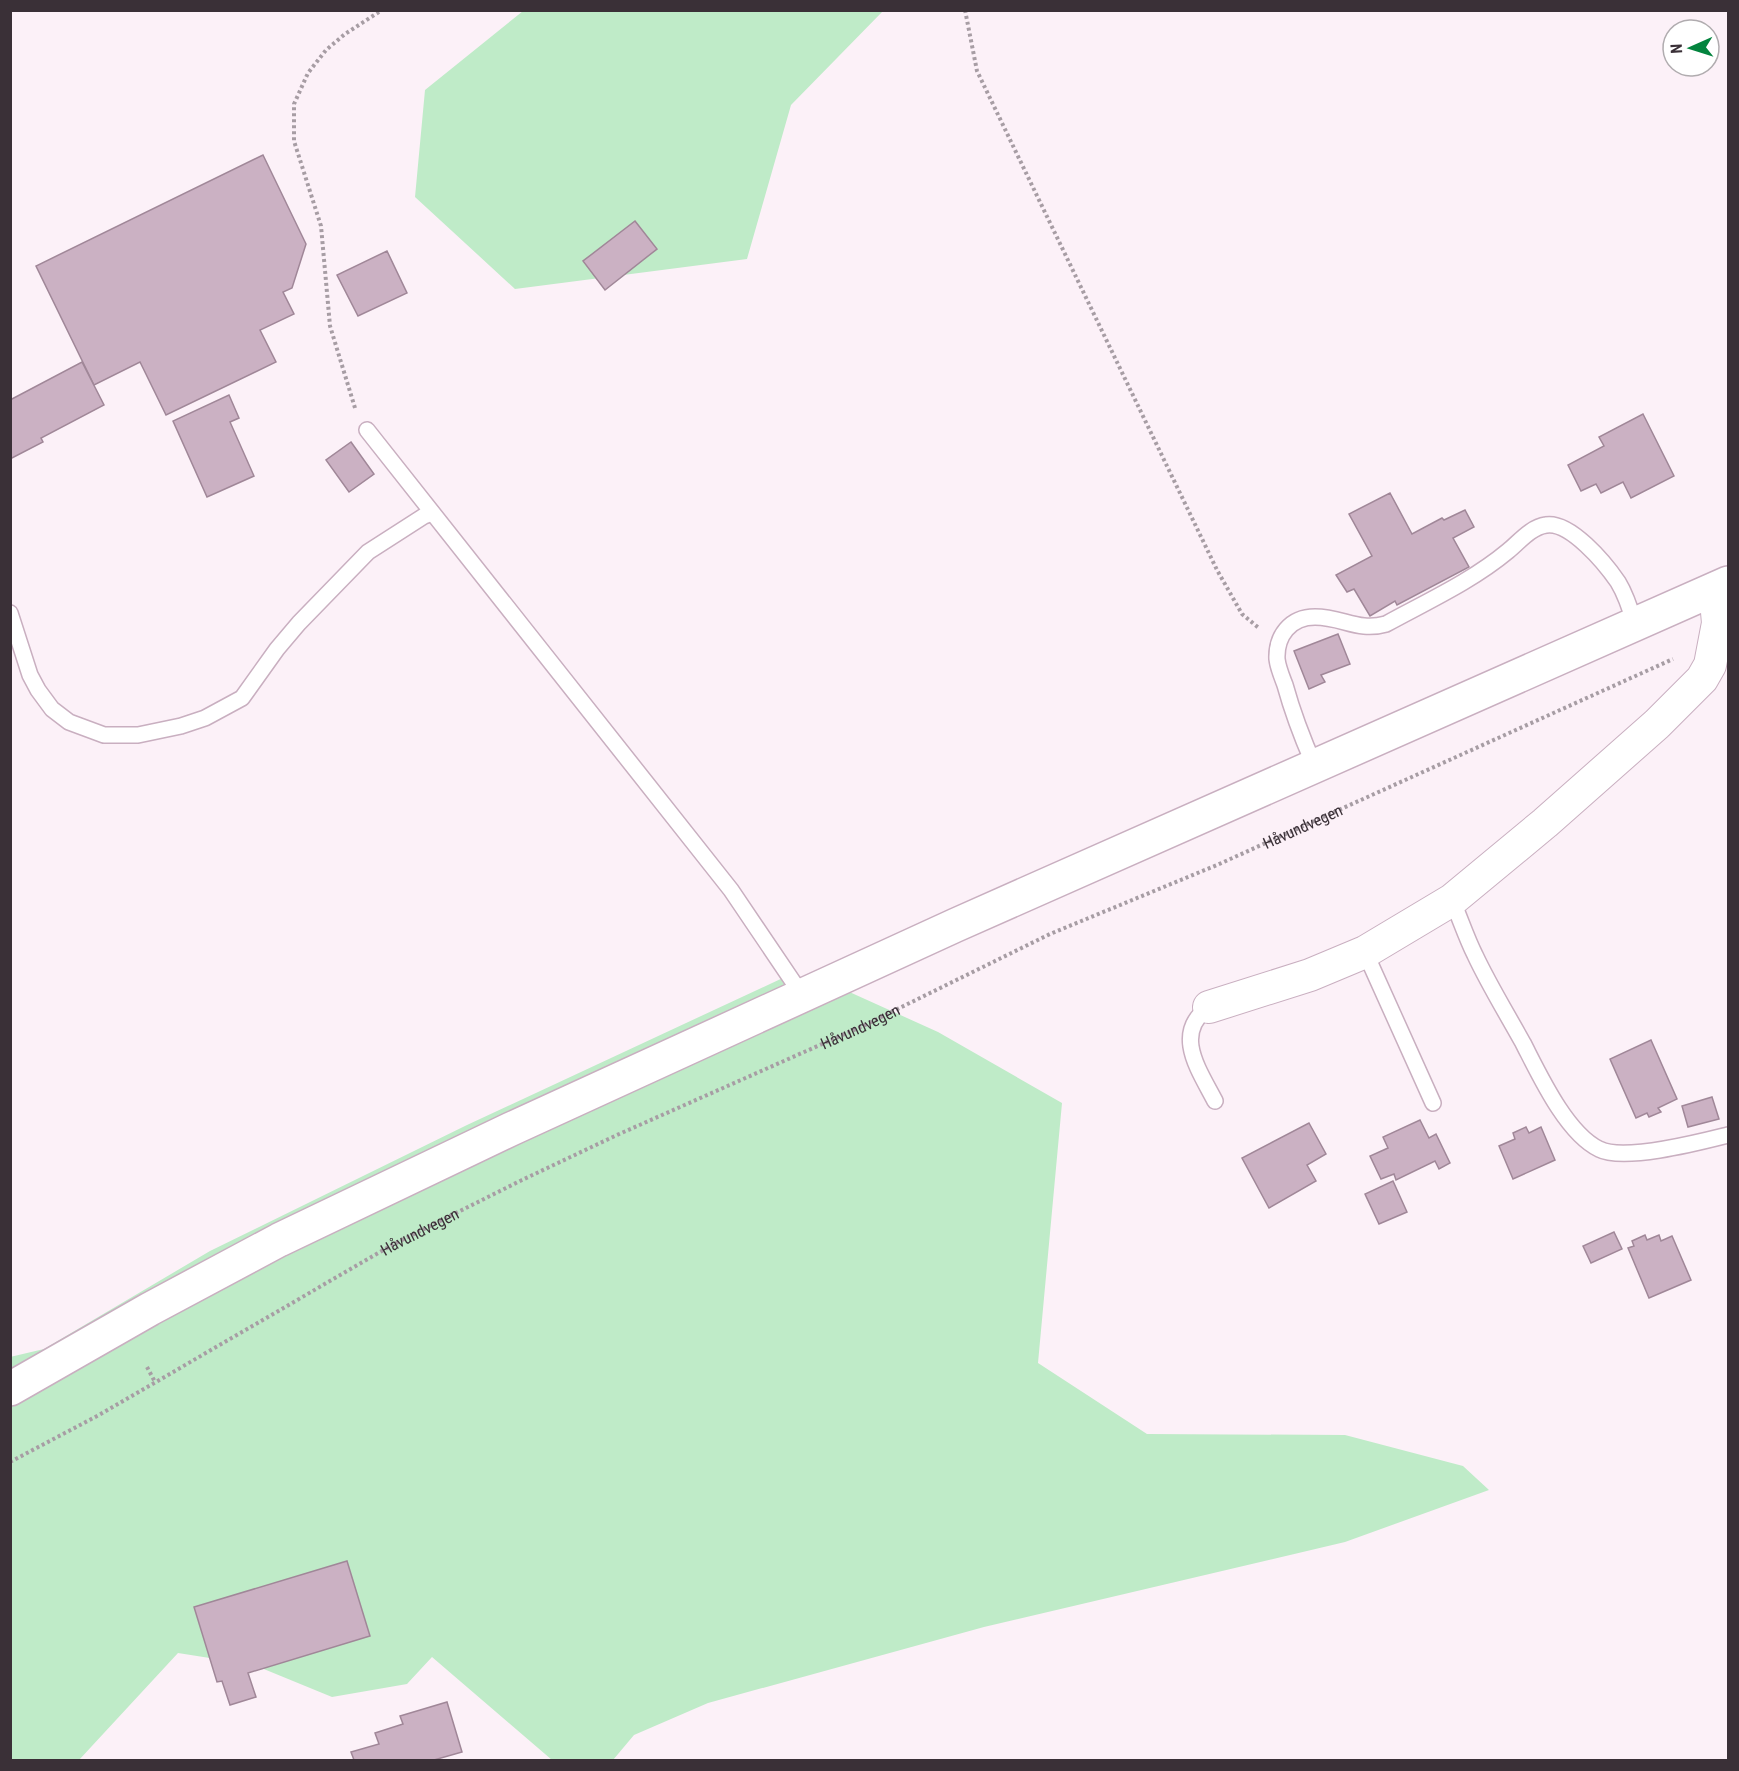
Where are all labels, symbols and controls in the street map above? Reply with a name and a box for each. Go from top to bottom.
north arrow [1661,18,1721,78]
text: N [1667,43,1686,54]
street label: Håvundvegen [1260,800,1345,852]
street label: Håvundvegen [818,1000,903,1053]
street label: Håvundvegen [377,1204,462,1259]

